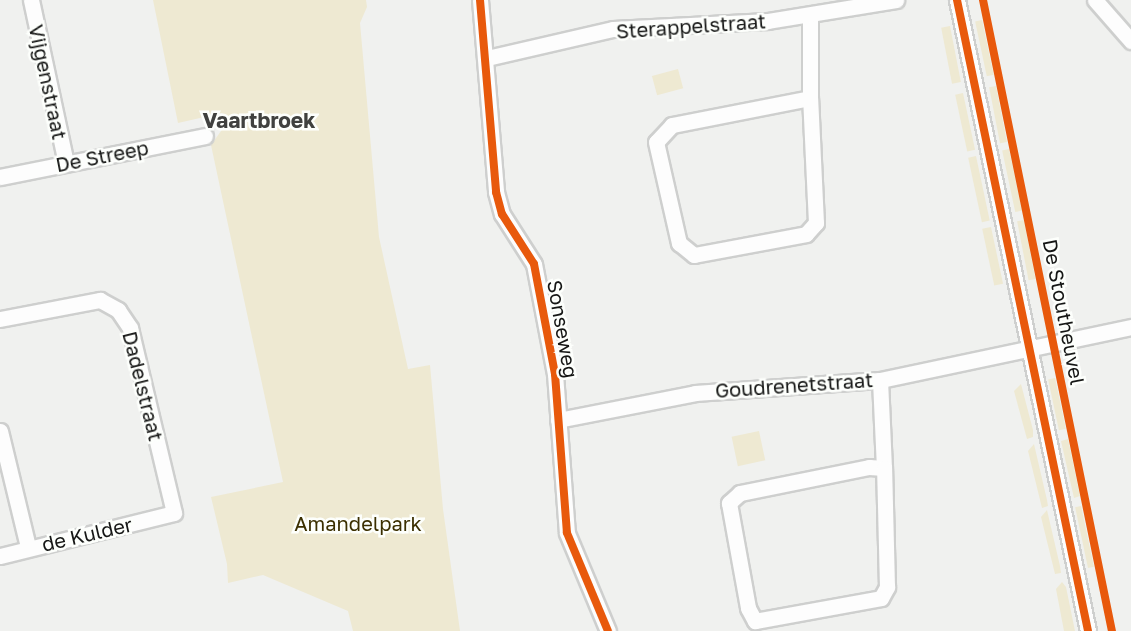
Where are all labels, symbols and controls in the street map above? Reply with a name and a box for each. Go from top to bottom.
street label: Sterappelstraat [615,9,767,43]
street label: Vijgenstraat [24,22,72,142]
district label: Vaartbroek [203,107,315,133]
street label: De Streep [54,135,150,177]
street label: De Stoutheuvel [1038,237,1090,387]
street label: Sonseweg [543,278,583,380]
street label: Dadelstraat [118,329,168,443]
street label: Goudrenetstraat [714,368,874,402]
park label: Amandelpark [294,511,422,535]
street label: de Kulder [39,512,135,556]

